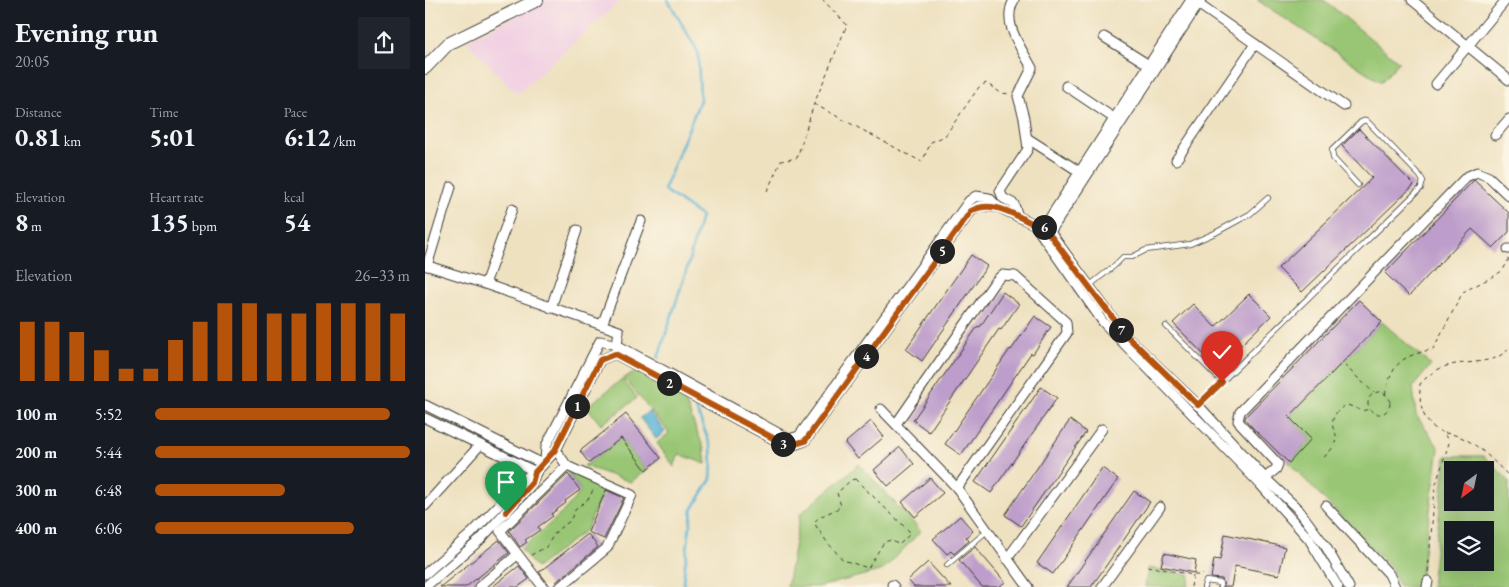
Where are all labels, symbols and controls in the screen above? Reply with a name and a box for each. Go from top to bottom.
text: Evening run [15,14,158,50]
button: share [358,17,410,69]
text: 20:05 [15,51,50,72]
text: Distance [15,103,62,121]
text: Time [149,103,179,121]
text: Pace [284,103,307,121]
text: 0.81 [15,121,61,153]
text: 5:01 [149,121,196,153]
text: 6:12 [284,121,330,153]
text: km [61,132,81,150]
text: /km [330,132,356,150]
text: Elevation [15,188,65,206]
text: Heart rate [149,188,204,206]
text: kcal [284,188,305,206]
text: 8 [15,206,28,238]
text: 135 [149,206,189,238]
text: 54 [284,206,310,238]
pin: 6 [1031,214,1057,240]
text: m [28,217,42,235]
text: bpm [189,217,217,235]
text: 6 [1041,218,1048,236]
pin: 5 [929,238,955,264]
text: 5 [939,242,946,260]
text: Elevation [15,265,73,286]
text: 26–33 m [355,265,410,286]
pin: 7 [1109,318,1133,342]
text: 7 [1118,321,1125,339]
pin [1201,331,1243,382]
icon: check [1208,338,1236,366]
pin: 4 [853,344,879,368]
text: 4 [863,347,870,365]
pin: 2 [657,370,681,396]
text: 2 [666,374,673,392]
pin: 1 [565,394,589,418]
text: 1 [574,397,581,415]
text: 100 m [15,404,57,425]
text: 5:52 [95,404,122,425]
pin: 3 [771,432,795,456]
text: 3 [780,435,787,453]
text: 200 m [15,442,57,463]
text: 5:44 [95,442,122,463]
pin [485,461,527,512]
north arrow [1444,461,1494,511]
map controls [1444,461,1494,571]
icon: arrive [492,468,520,496]
text: 300 m [15,480,57,501]
text: 6:48 [95,480,122,501]
text: 400 m [15,518,57,539]
text: 6:06 [95,518,122,539]
button: layers [1444,521,1494,571]

